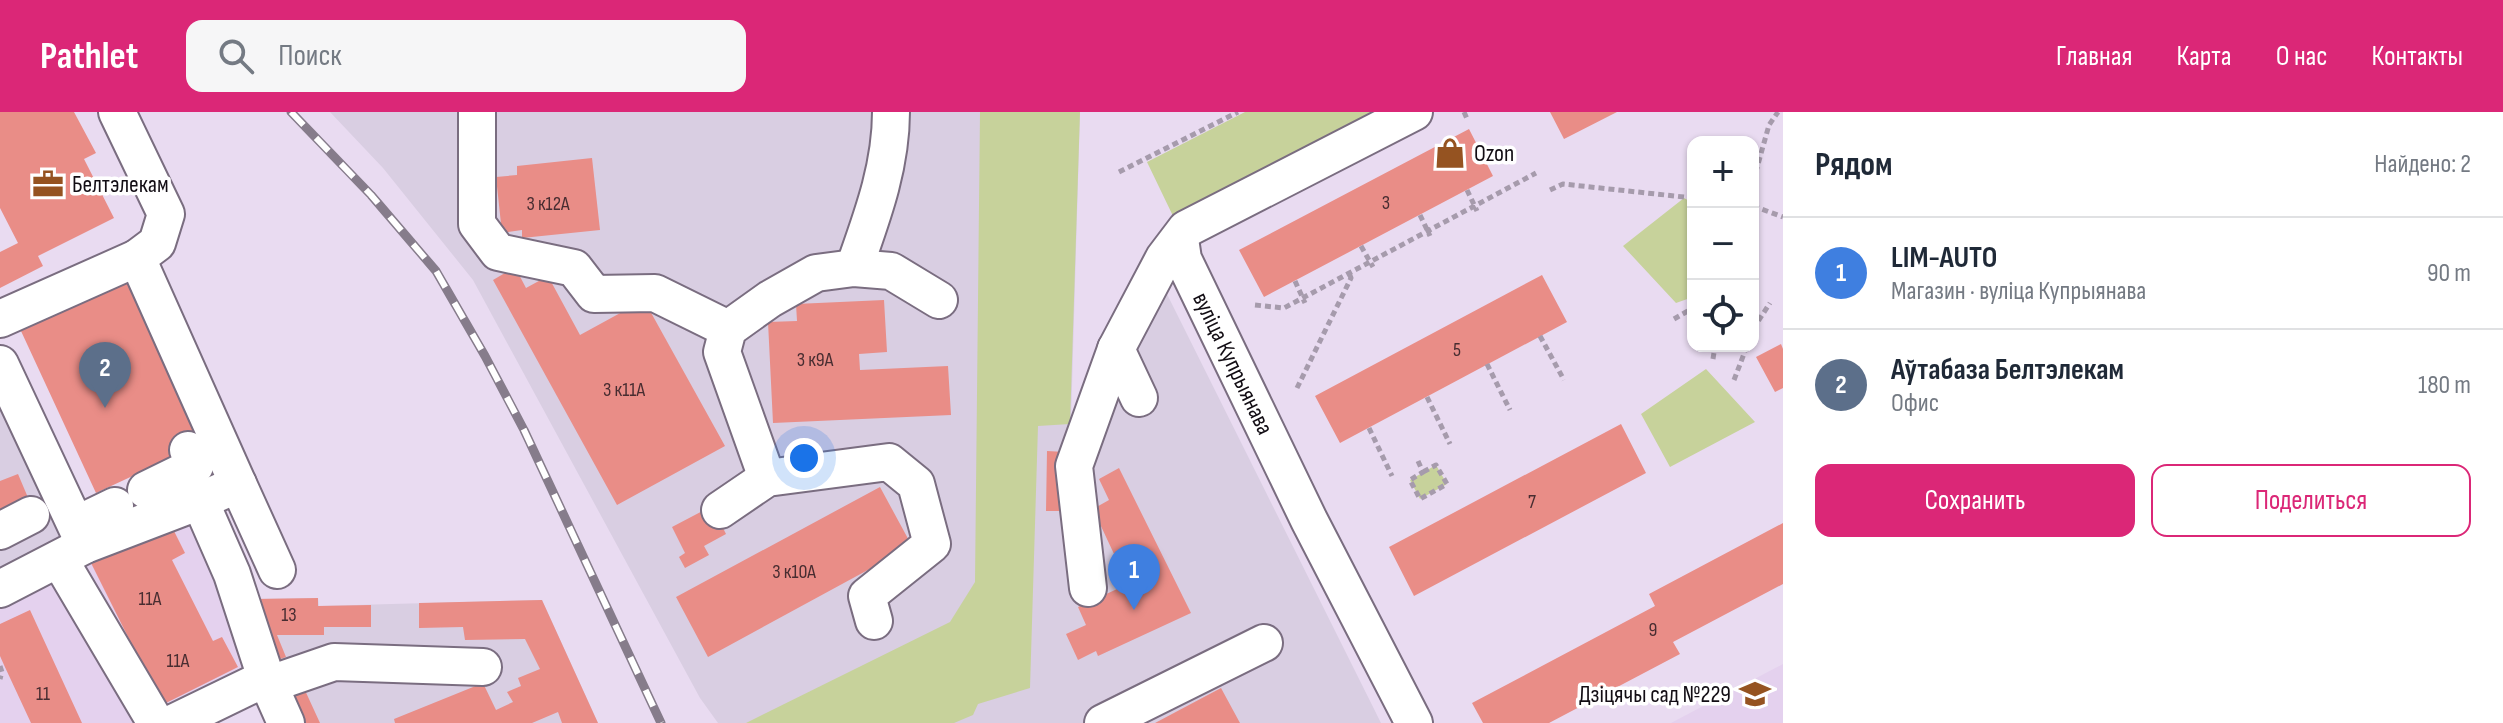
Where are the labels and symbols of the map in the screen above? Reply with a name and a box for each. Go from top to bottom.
shop icon: Ozon [1433,136,1467,170]
place label: Ozon [1474,139,1514,168]
office icon: Белтэлекам [31,167,65,201]
place label: Белтэлекам [72,170,169,199]
house number: 3 [1382,191,1390,215]
house number: 3 к12А [526,192,570,216]
street label: вуліца Купрыянава [1187,287,1280,439]
house number: 5 [1453,338,1461,362]
pin: 2 [79,342,131,408]
house number: 3 к9А [797,348,834,372]
house number: 3 к11А [603,378,645,402]
your location [784,438,824,478]
house number: 7 [1528,490,1536,514]
pin: 1 [1108,544,1160,610]
house number: 3 к10А [772,560,816,584]
house number: 11А [139,587,162,611]
house number: 13 [281,603,297,627]
house number: 9 [1649,618,1657,642]
house number: 11А [167,649,190,673]
school or university icon: Дзіцячы сад №229 [1738,677,1772,711]
place label: Дзіцячы сад №229 [1579,680,1731,709]
house number: 11 [36,682,50,706]

